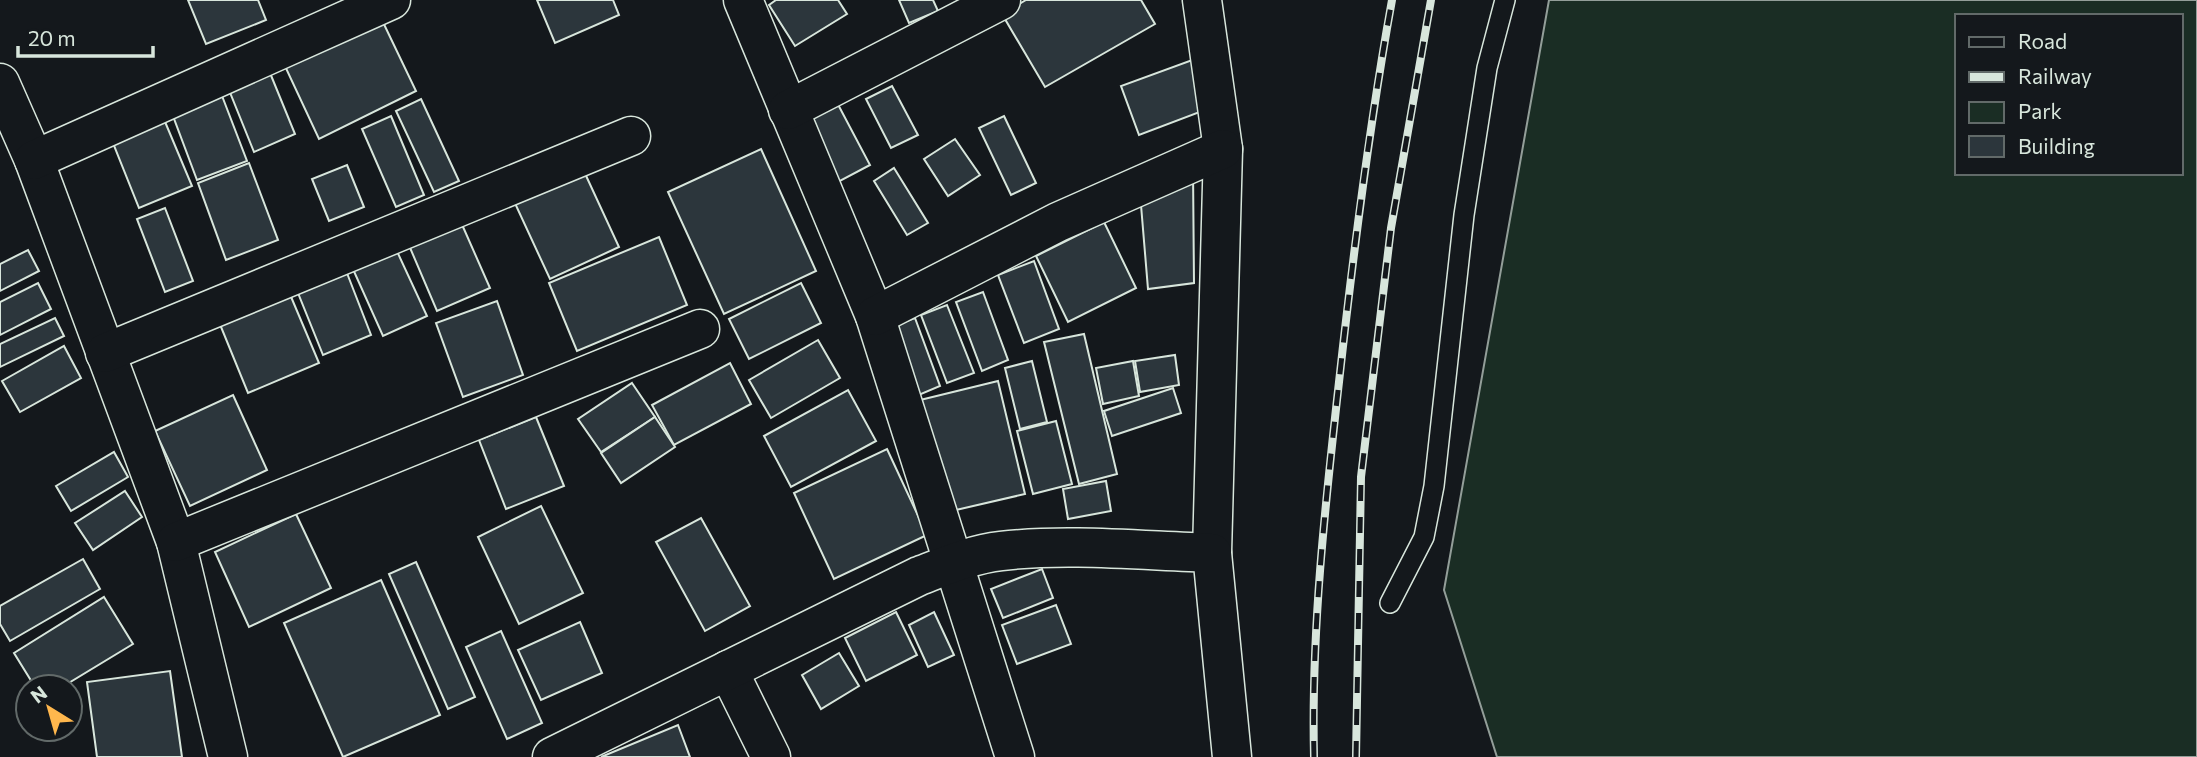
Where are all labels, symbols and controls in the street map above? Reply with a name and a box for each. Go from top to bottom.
scale bar [18,14,152,58]
legend [1955,14,2183,175]
text: 20 m [28,25,76,50]
text: Road [2018,28,2067,53]
text: Railway [2018,63,2092,88]
text: Park [2018,98,2062,123]
text: Building [2018,133,2095,158]
north arrow [14,673,84,743]
text: N [26,681,51,708]

